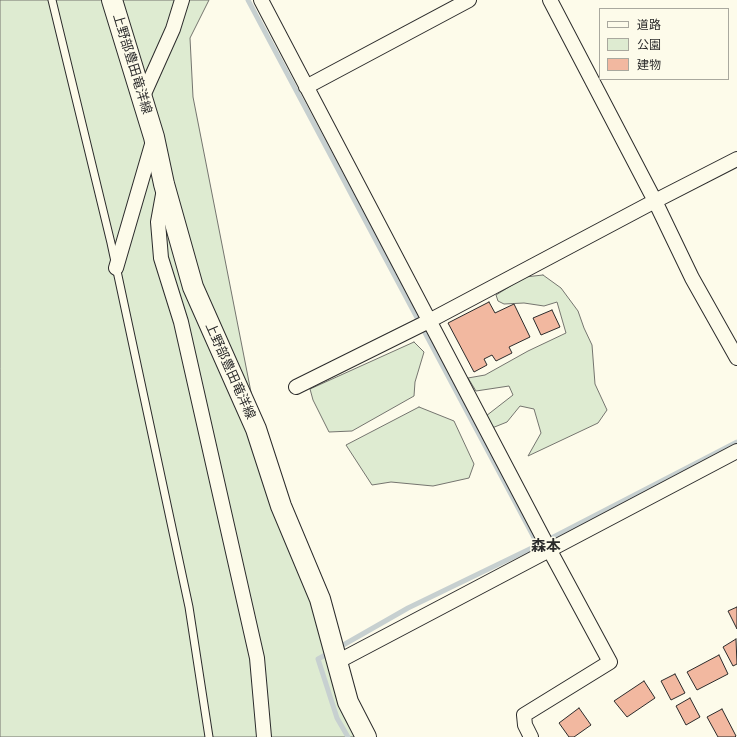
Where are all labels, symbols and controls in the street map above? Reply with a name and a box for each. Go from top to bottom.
legend [599,8,729,80]
street label: 上野部豊田竜洋線 [109,12,155,116]
text: 道路 [637,16,661,33]
text: 公園 [637,36,661,53]
text: 建物 [637,56,661,73]
street label: 上野部豊田竜洋線 [202,320,258,422]
district label: 森本 [531,538,561,556]

